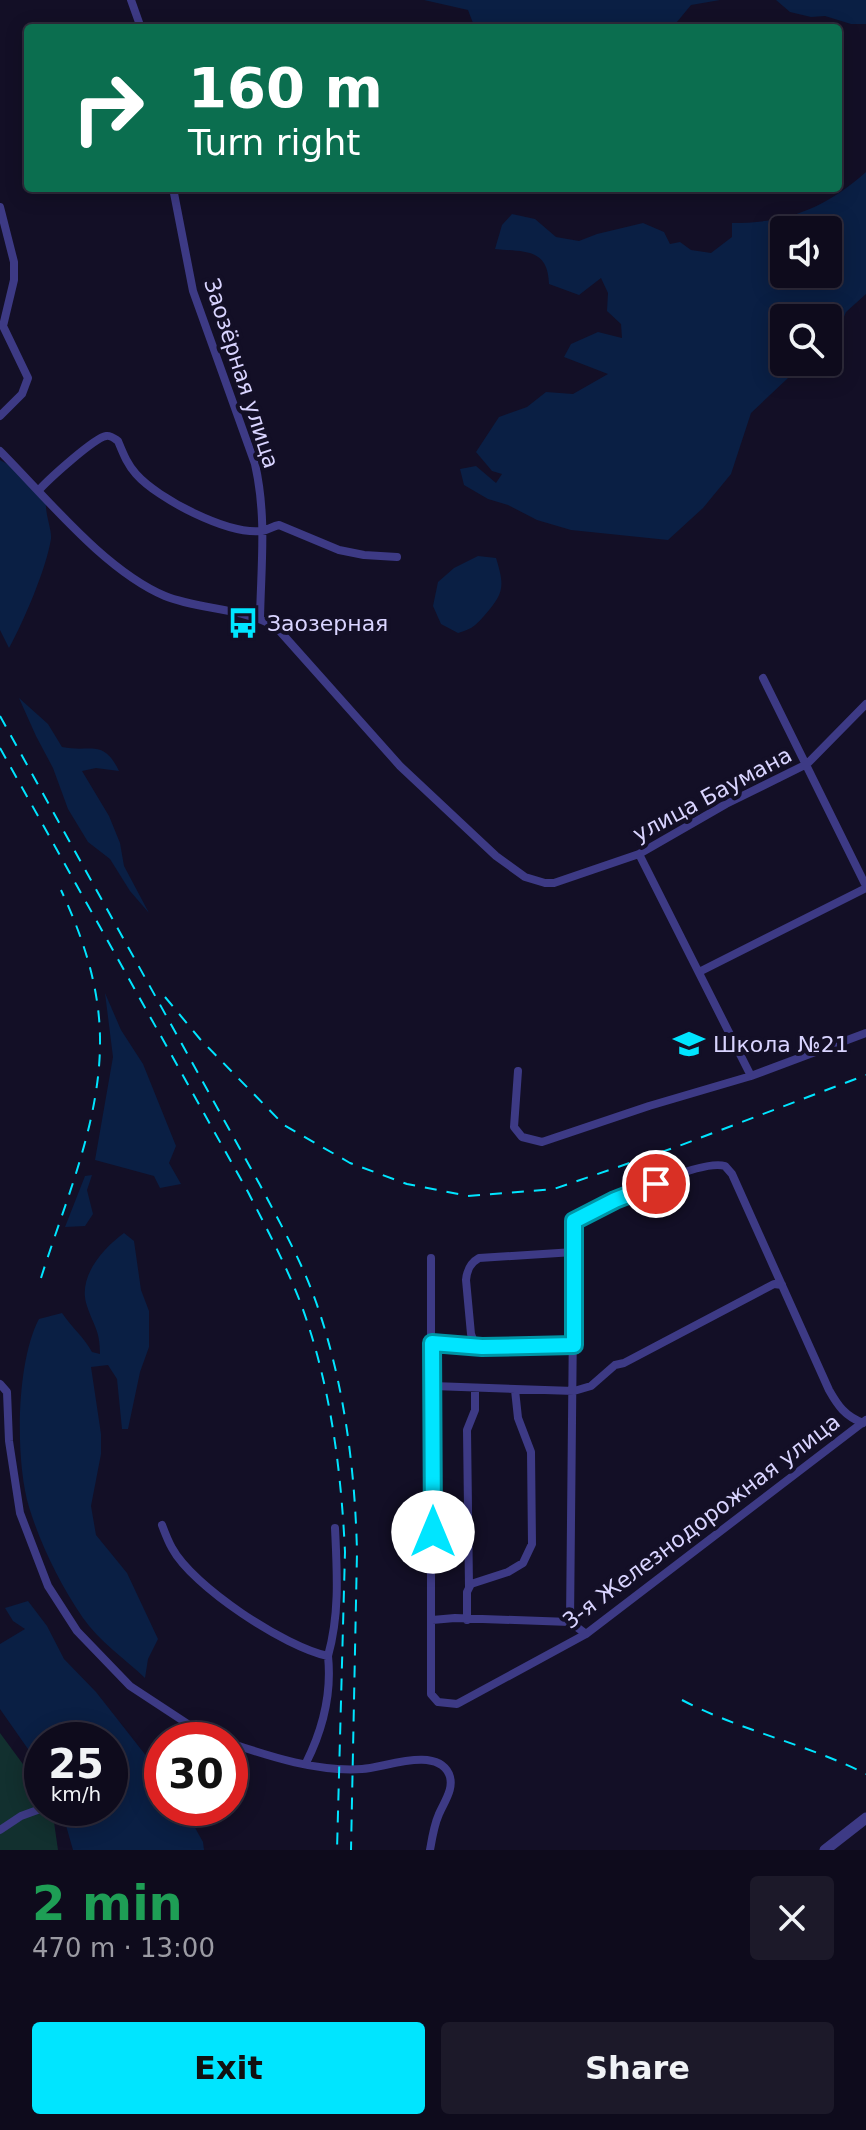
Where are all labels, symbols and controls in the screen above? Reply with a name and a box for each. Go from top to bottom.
text: 160 m [188,55,383,120]
icon: right [56,56,160,160]
text: Turn right [188,122,360,163]
map controls [770,216,842,376]
button: sound [770,216,842,288]
street label: Заозёрная улица [199,275,284,471]
button: search [770,304,842,376]
bus stop icon: Заозерная [226,606,260,640]
place label: Заозерная [267,611,388,636]
street label: улица Баумана [629,742,796,847]
school or university icon: Школа №21 [672,1027,706,1061]
place label: Школа №21 [713,1032,849,1057]
pin [622,1150,690,1218]
icon: arrive [634,1162,678,1206]
street label: 3-я Железнодорожная улица [558,1409,845,1634]
position arrow [391,1490,475,1574]
speed limit sign: 30 [144,1722,248,1826]
text: 25 [48,1741,104,1787]
text: km/h [51,1782,101,1806]
text: 2 min [32,1875,183,1931]
button: close [750,1876,834,1960]
text: 470 m · 13:00 [32,1933,215,1963]
button: Exit [32,2022,425,2114]
button: Share [441,2022,834,2114]

